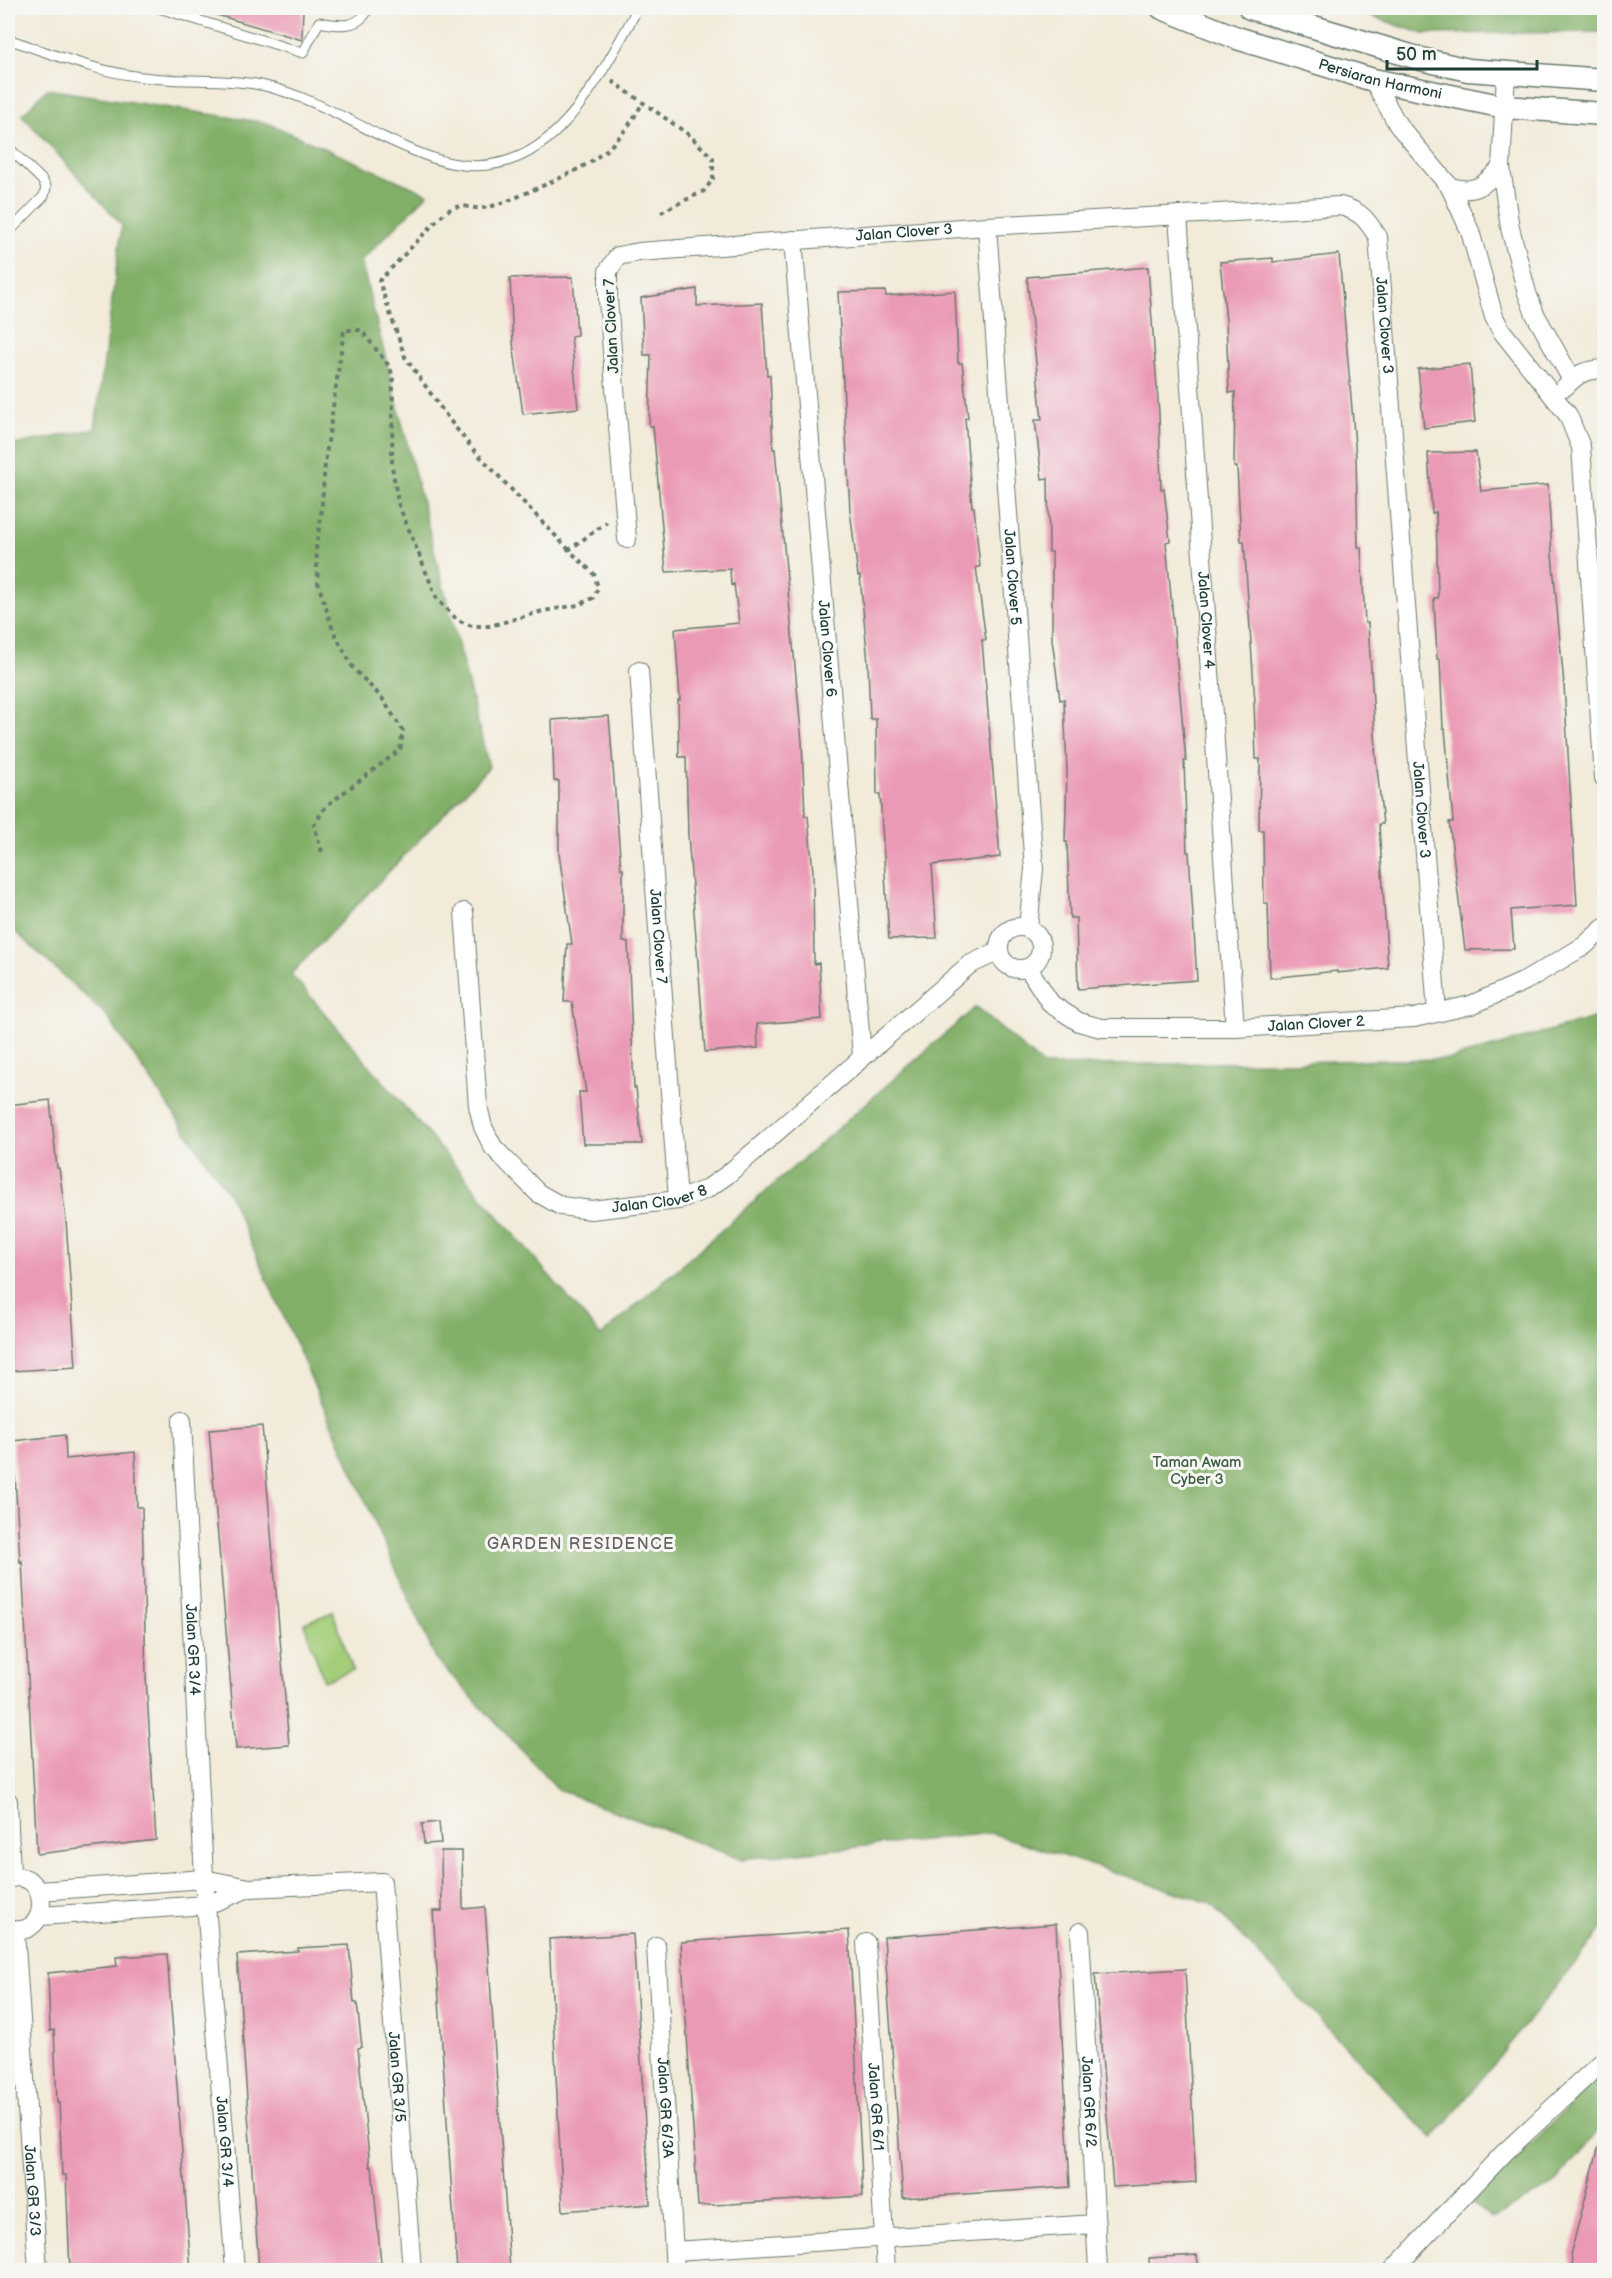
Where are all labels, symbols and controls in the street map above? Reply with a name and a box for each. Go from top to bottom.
scale bar [1387,33,1537,71]
text: 50 m [1396,44,1437,65]
street label: Persiaran Harmoni [1316,55,1444,104]
street label: Jalan Clover 3 [855,220,953,246]
street label: Jalan Clover 3 [1371,276,1397,375]
street label: Jalan Clover 7 [599,277,623,374]
street label: Jalan Clover 5 [999,528,1025,626]
street label: Jalan Clover 4 [1193,571,1219,669]
street label: Jalan Clover 6 [813,599,841,698]
street label: Jalan Clover 3 [1408,761,1434,859]
street label: Jalan Clover 7 [645,888,671,985]
street label: Jalan Clover 2 [1267,1012,1365,1036]
street label: Jalan Clover 8 [611,1181,710,1218]
park label: Taman Awam Cyber 3 [1152,1453,1242,1489]
district label: GARDEN RESIDENCE [487,1535,675,1554]
street label: Jalan GR 3/4 [181,1604,204,1696]
street label: Jalan GR 3/5 [384,2031,410,2123]
street label: Jalan GR 6/2 [1077,2056,1100,2148]
street label: Jalan GR 6/3A [653,2057,677,2159]
street label: Jalan GR 6/1 [863,2062,888,2151]
street label: Jalan GR 3/4 [211,2095,237,2188]
street label: Jalan GR 3/3 [20,2144,45,2237]

